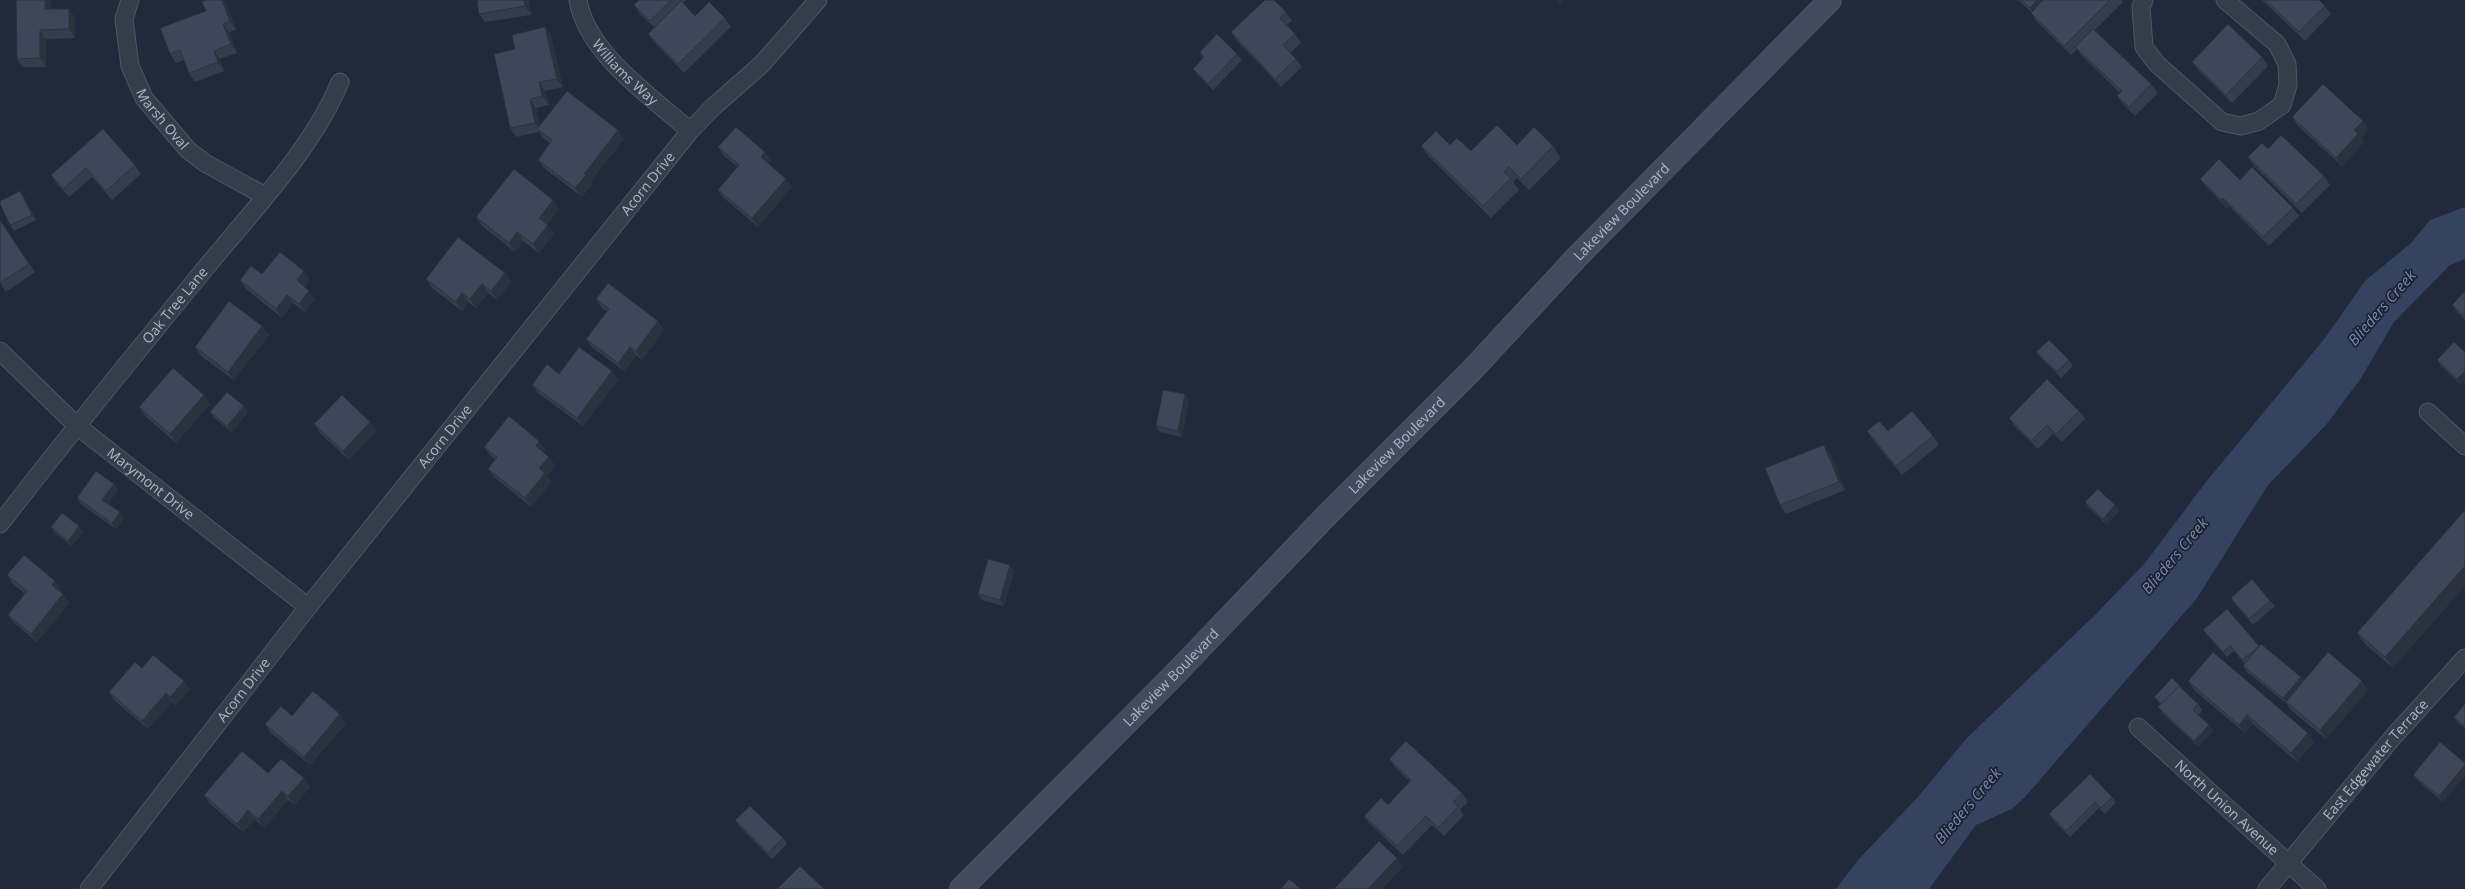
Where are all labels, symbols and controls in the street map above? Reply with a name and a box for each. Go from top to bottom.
street label: Williams Way [588,35,663,110]
street label: Marsh Oval [132,85,194,153]
street label: Acorn Drive [616,147,679,219]
street label: Lakeview Boulevard [1569,159,1673,264]
street label: Oak Tree Lane [137,263,212,347]
water label: Blieders Creek [2343,265,2420,349]
street label: Lakeview Boulevard [1344,392,1449,497]
street label: Acorn Drive [413,400,476,472]
street label: Marymont Drive [103,443,199,523]
water label: Blieders Creek [2137,513,2212,598]
street label: Lakeview Boulevard [1118,624,1223,730]
street label: Acorn Drive [212,654,274,726]
street label: East Edgewater Terrace [2318,695,2432,824]
street label: North Union Avenue [2171,755,2283,859]
water label: Blieders Creek [1930,763,2005,848]

